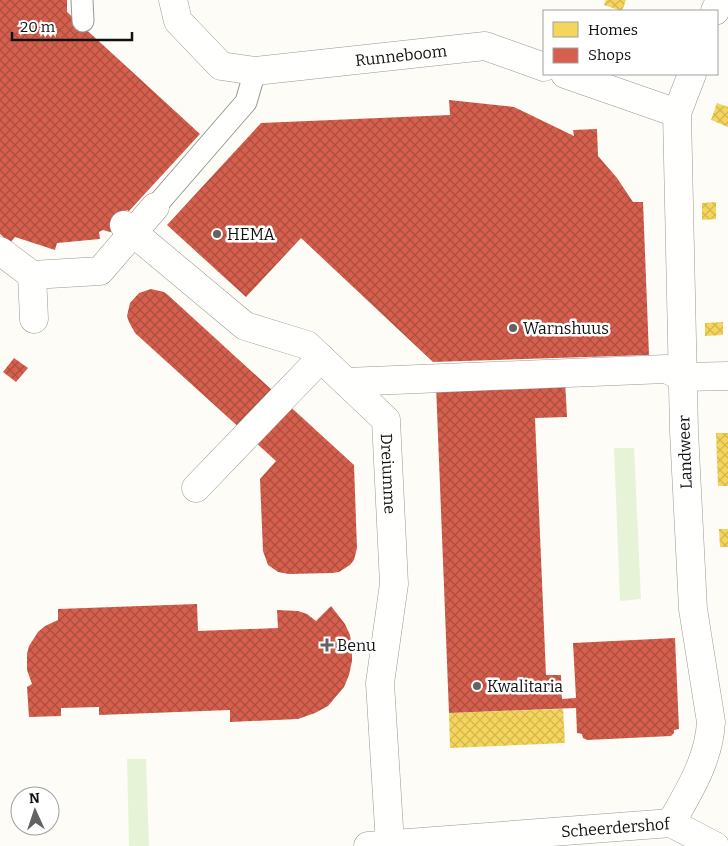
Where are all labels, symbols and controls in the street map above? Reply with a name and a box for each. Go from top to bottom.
scale bar [12,10,132,42]
legend [543,10,718,75]
text: 20 m [20,18,56,36]
text: Homes [588,21,638,39]
street label: Runneboom [354,41,448,70]
text: Shops [588,46,631,64]
place label: HEMA [227,225,275,244]
marker: HEMA [211,228,223,240]
place label: Warnshuus [523,319,609,338]
marker: Warnshuus [507,322,519,334]
street label: Landweer [674,415,696,489]
street label: Dreiumme [377,433,400,514]
place label: Benu [337,636,376,655]
marker: Benu [321,639,333,651]
place label: Kwalitaria [487,677,563,696]
marker: Kwalitaria [471,680,483,692]
north arrow [10,786,60,836]
text: N [29,790,40,807]
street label: Scheerdershof [560,814,672,841]

